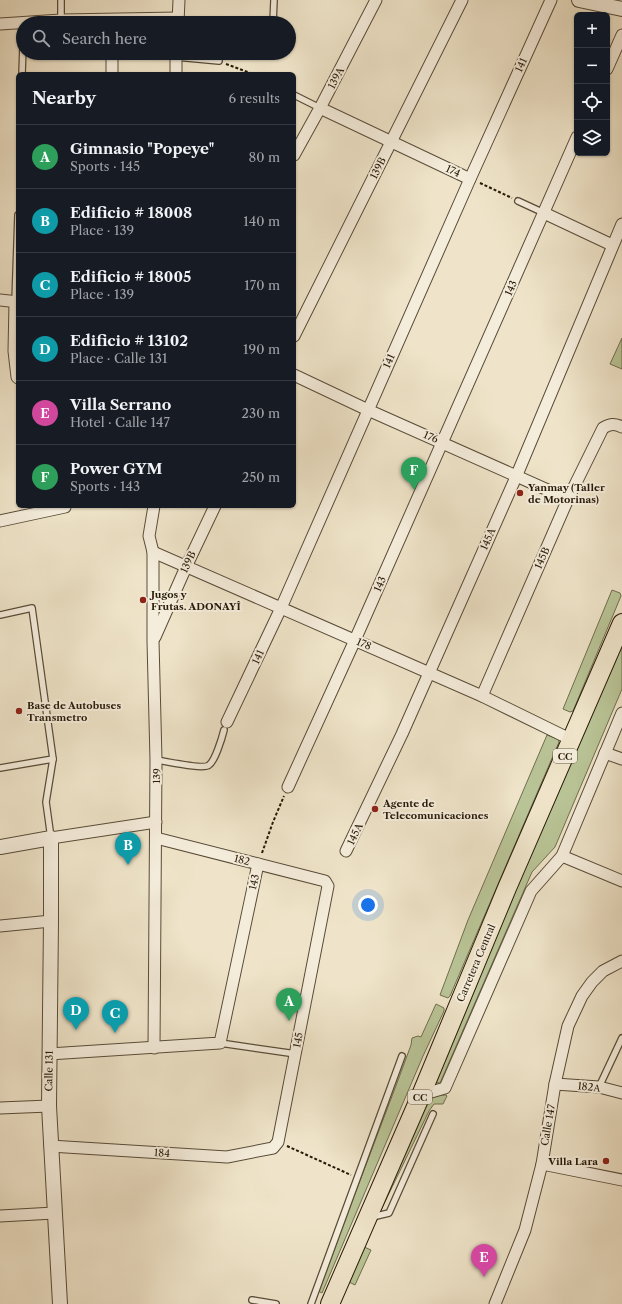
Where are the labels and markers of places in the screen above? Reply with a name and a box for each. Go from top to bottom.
pin: F [401,457,427,490]
place label: Yanmay (Taller de Motorinas) [527,481,605,506]
marker: Yanmay (Taller de Motorinas) [515,488,525,498]
place label: Jugos y Frutas. ADONAYÎ [149,588,241,613]
marker: Jugos y Frutas. ADONAYÎ [138,595,148,605]
place label: Base de Autobuses Transmetro [27,699,121,724]
marker: Base de Autobuses Transmetro [14,706,24,716]
place label: Agente de Telecomunicaciones [382,797,489,822]
marker: Agente de Telecomunicaciones [370,804,380,814]
pin: B [115,832,141,865]
pin: A [276,988,302,1021]
pin: D [63,997,89,1030]
pin: C [102,1000,128,1033]
place label: Villa Lara [547,1155,598,1168]
marker: Villa Lara [601,1156,611,1166]
pin: E [471,1244,497,1277]

